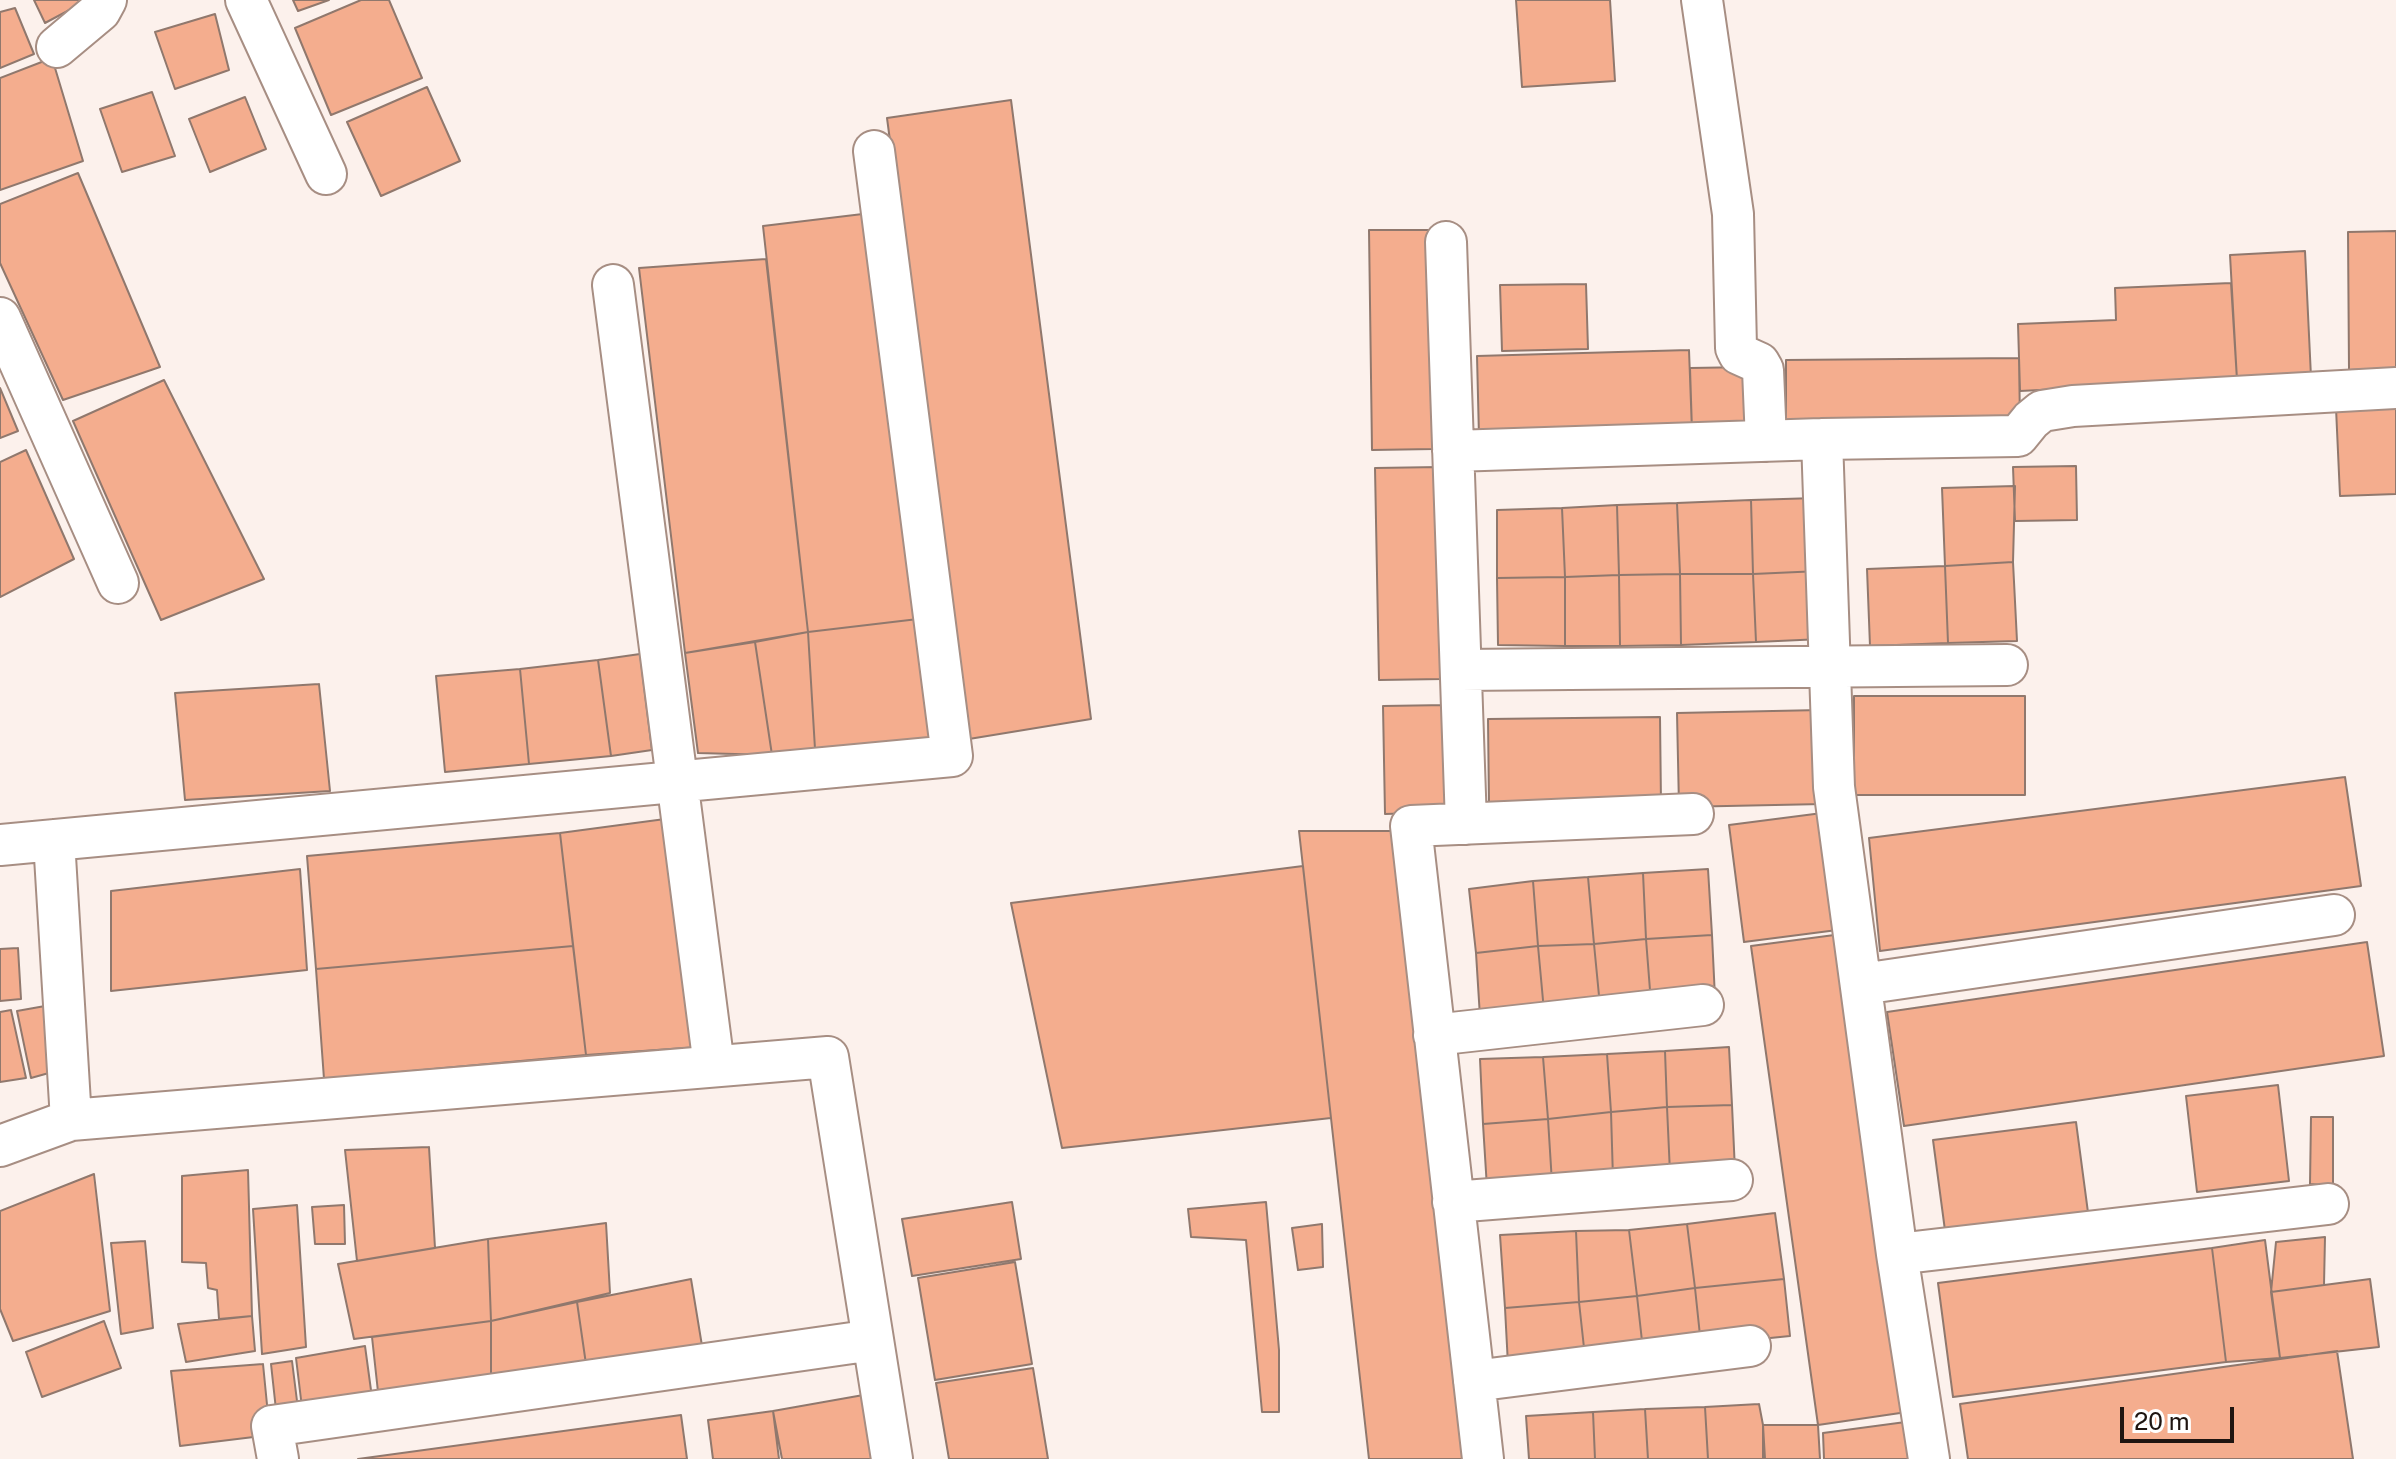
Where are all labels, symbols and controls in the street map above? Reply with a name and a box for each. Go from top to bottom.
scale bar [2124,1391,2238,1441]
text: 20 m [2134,1407,2190,1435]

